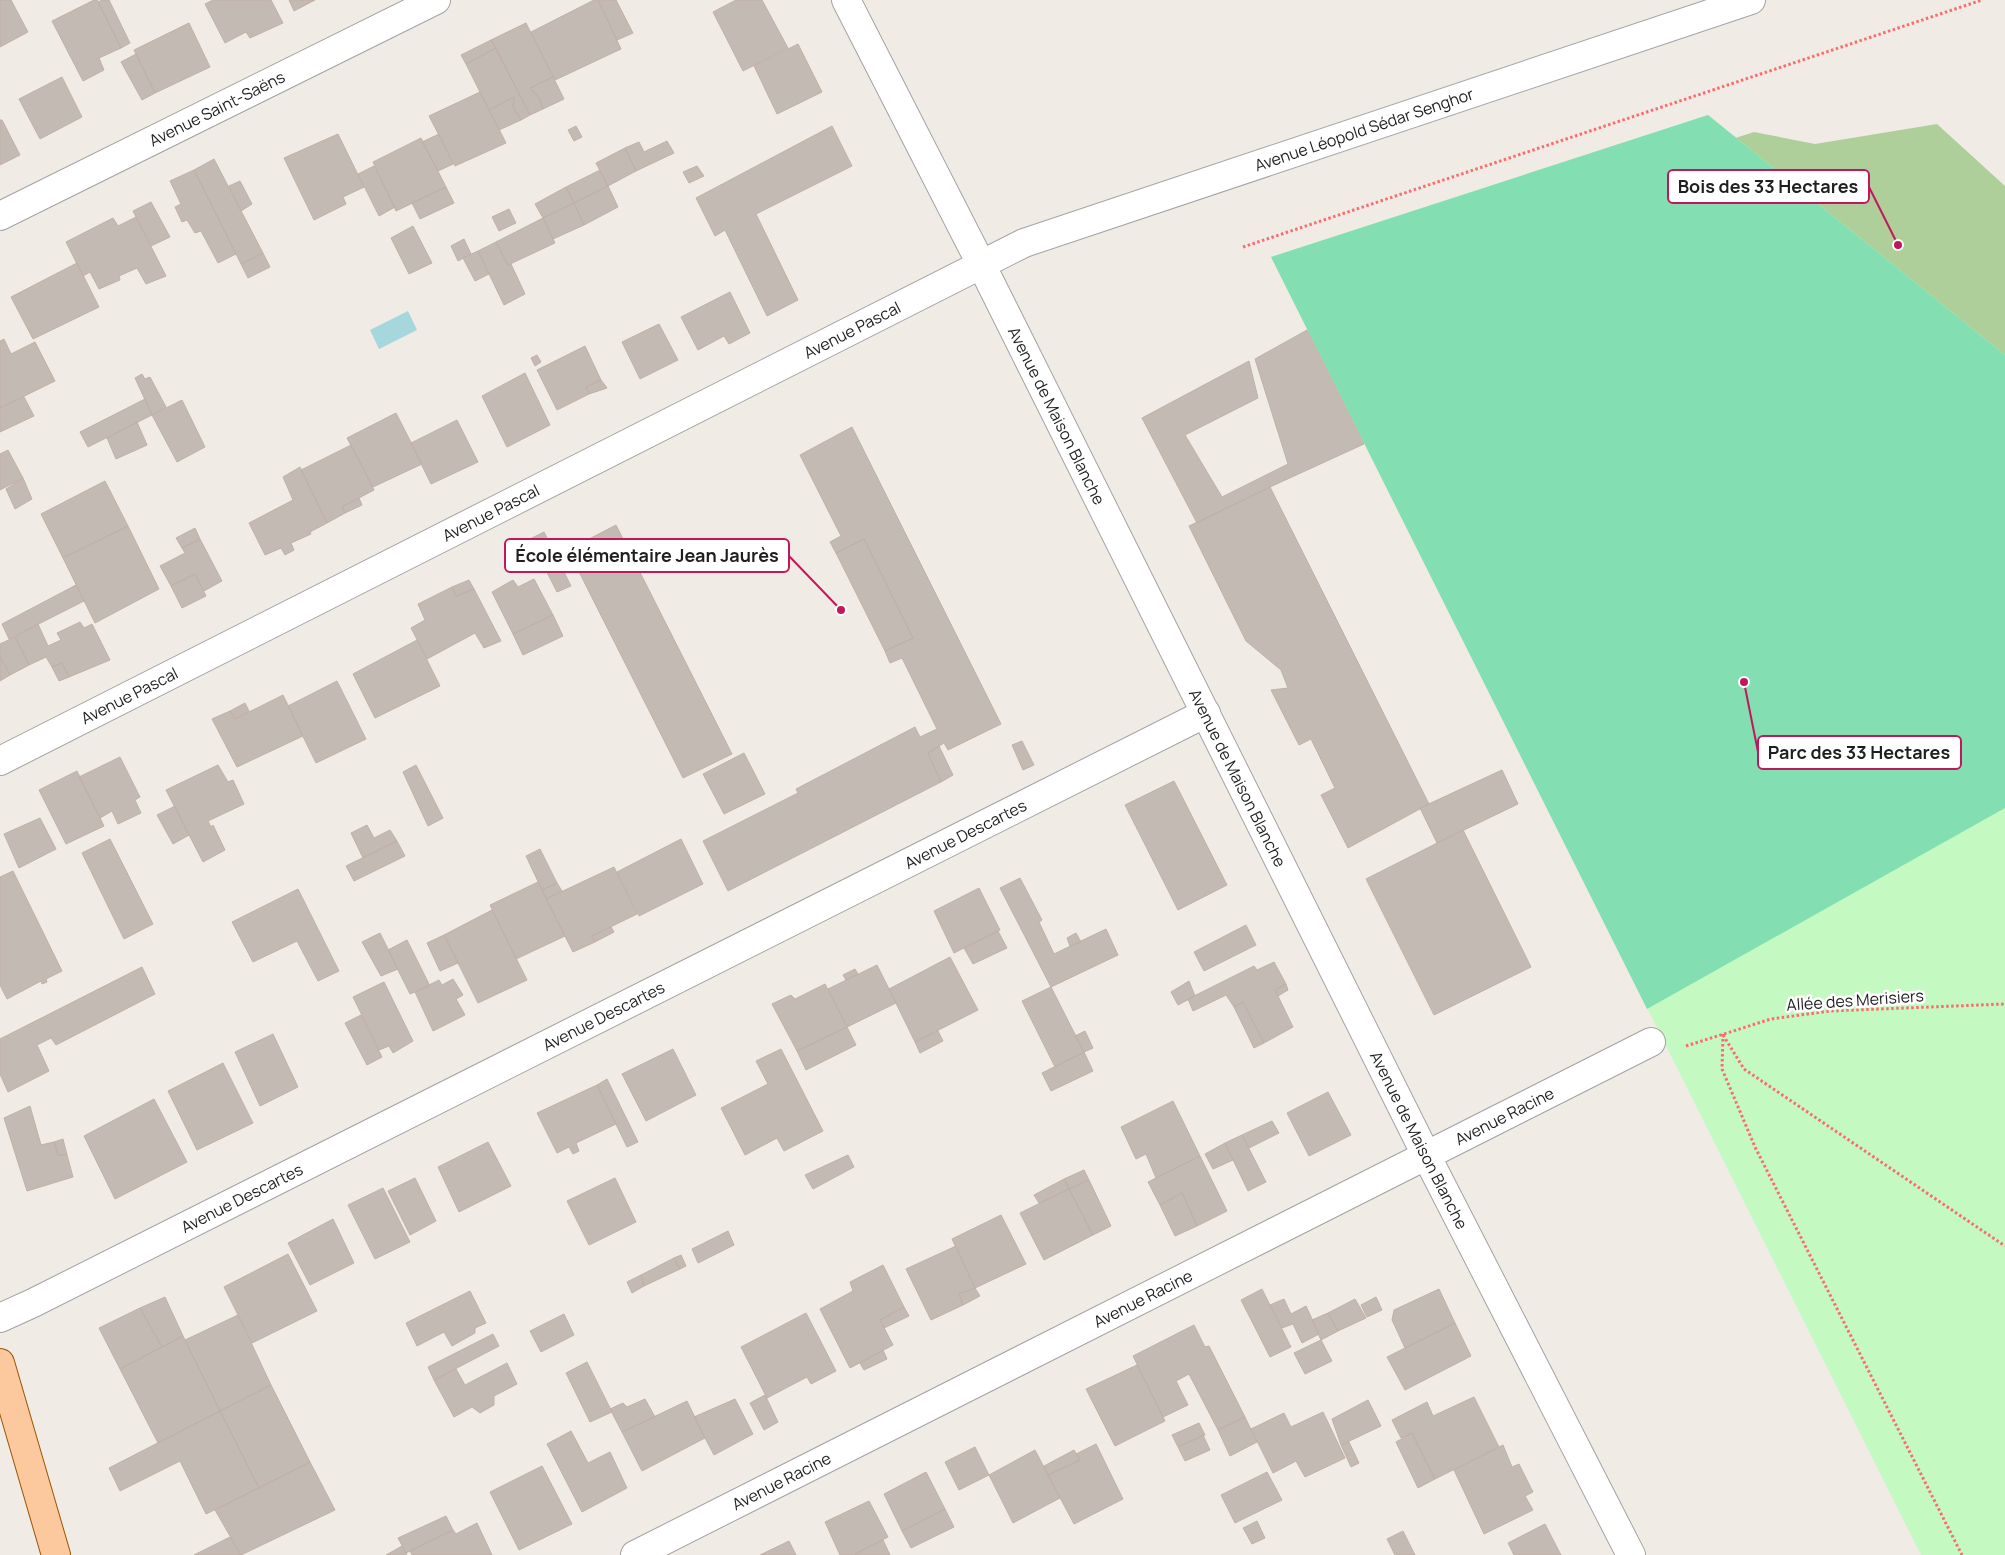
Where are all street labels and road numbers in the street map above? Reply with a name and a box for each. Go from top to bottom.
street label: Avenue Saint-Saëns [145,66,289,152]
street label: Avenue Léopold Sédar Senghor [1251,82,1477,176]
street label: Avenue Pascal [800,296,904,364]
street label: Avenue de Maison Blanche [1003,323,1110,508]
street label: Avenue Pascal [438,479,543,546]
street label: Avenue Pascal [77,662,182,729]
street label: Avenue de Maison Blanche [1184,685,1291,871]
street label: Avenue Descartes [901,794,1030,874]
street label: Avenue Descartes [539,976,668,1056]
street label: Allée des Merisiers [1786,984,1924,1016]
street label: Avenue de Maison Blanche [1365,1048,1473,1233]
street label: Avenue Racine [1451,1082,1558,1150]
street label: Avenue Descartes [177,1158,307,1238]
street label: Avenue Racine [1090,1264,1196,1333]
street label: Avenue Racine [728,1447,835,1515]

